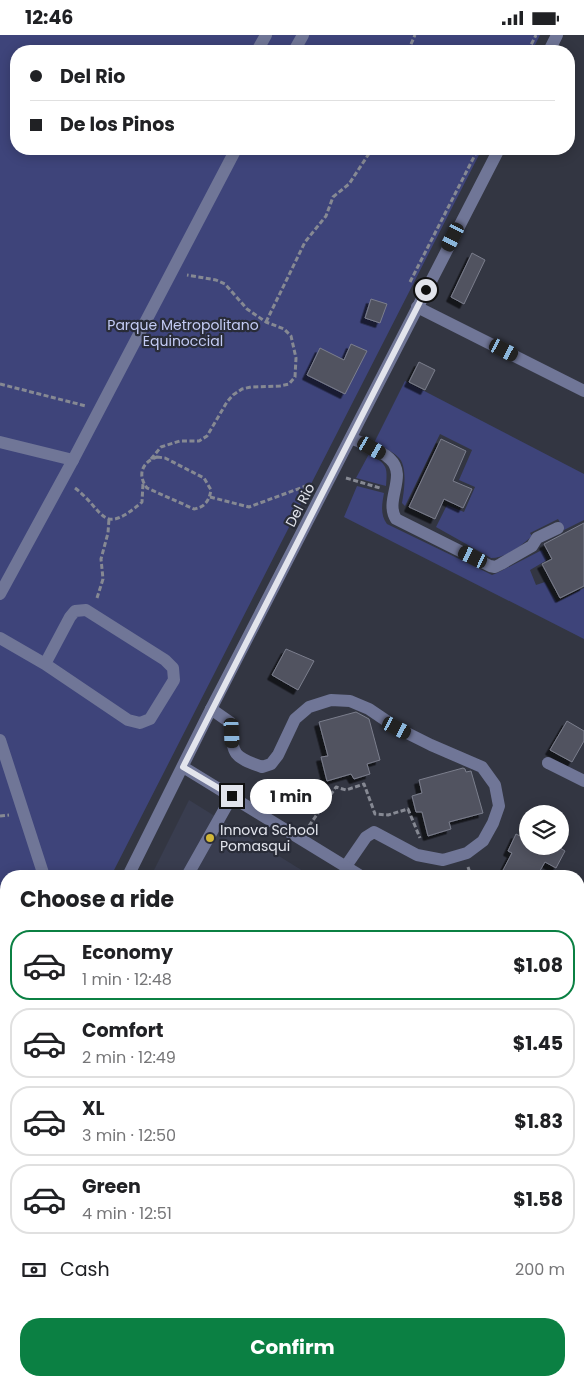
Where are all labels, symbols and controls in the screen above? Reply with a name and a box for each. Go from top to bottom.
text: 12:46 [25,4,73,31]
text: Del Rio [60,63,125,90]
text: De los Pinos [60,111,175,138]
car [439,220,466,254]
route start [415,279,437,301]
park label: Parque Metropolitano Equinoccial [107,315,259,351]
car [487,337,520,363]
car [355,434,388,462]
street label: Del Rio [280,480,320,530]
car [456,544,489,570]
car [380,715,413,741]
car [223,718,240,748]
callout: 1 min [250,779,332,813]
route end [221,785,243,807]
text: 1 min [270,785,312,808]
map controls [519,805,569,855]
button: layers [519,805,569,855]
place label: Innova School Pomasqui [220,820,318,856]
marker: Innova School Pomasqui [204,832,216,844]
text: Choose a ride [20,884,174,915]
text: Economy [82,939,173,966]
icon: car [22,943,67,988]
text: $1.08 [513,952,563,979]
text: 1 min · 12:48 [82,968,172,991]
text: Comfort [82,1017,164,1044]
icon: car [22,1021,67,1066]
text: $1.45 [513,1030,563,1057]
text: 2 min · 12:49 [82,1046,176,1069]
text: XL [82,1095,105,1122]
icon: car [22,1099,67,1144]
text: $1.83 [514,1108,563,1135]
text: 3 min · 12:50 [82,1124,176,1147]
text: Green [82,1173,141,1200]
icon: car [22,1177,67,1222]
text: $1.58 [513,1186,563,1213]
text: 4 min · 12:51 [82,1202,172,1225]
icon: cash [20,1256,48,1284]
text: Cash [60,1256,110,1283]
text: 200 m [515,1258,565,1281]
button: Confirm [20,1318,565,1376]

